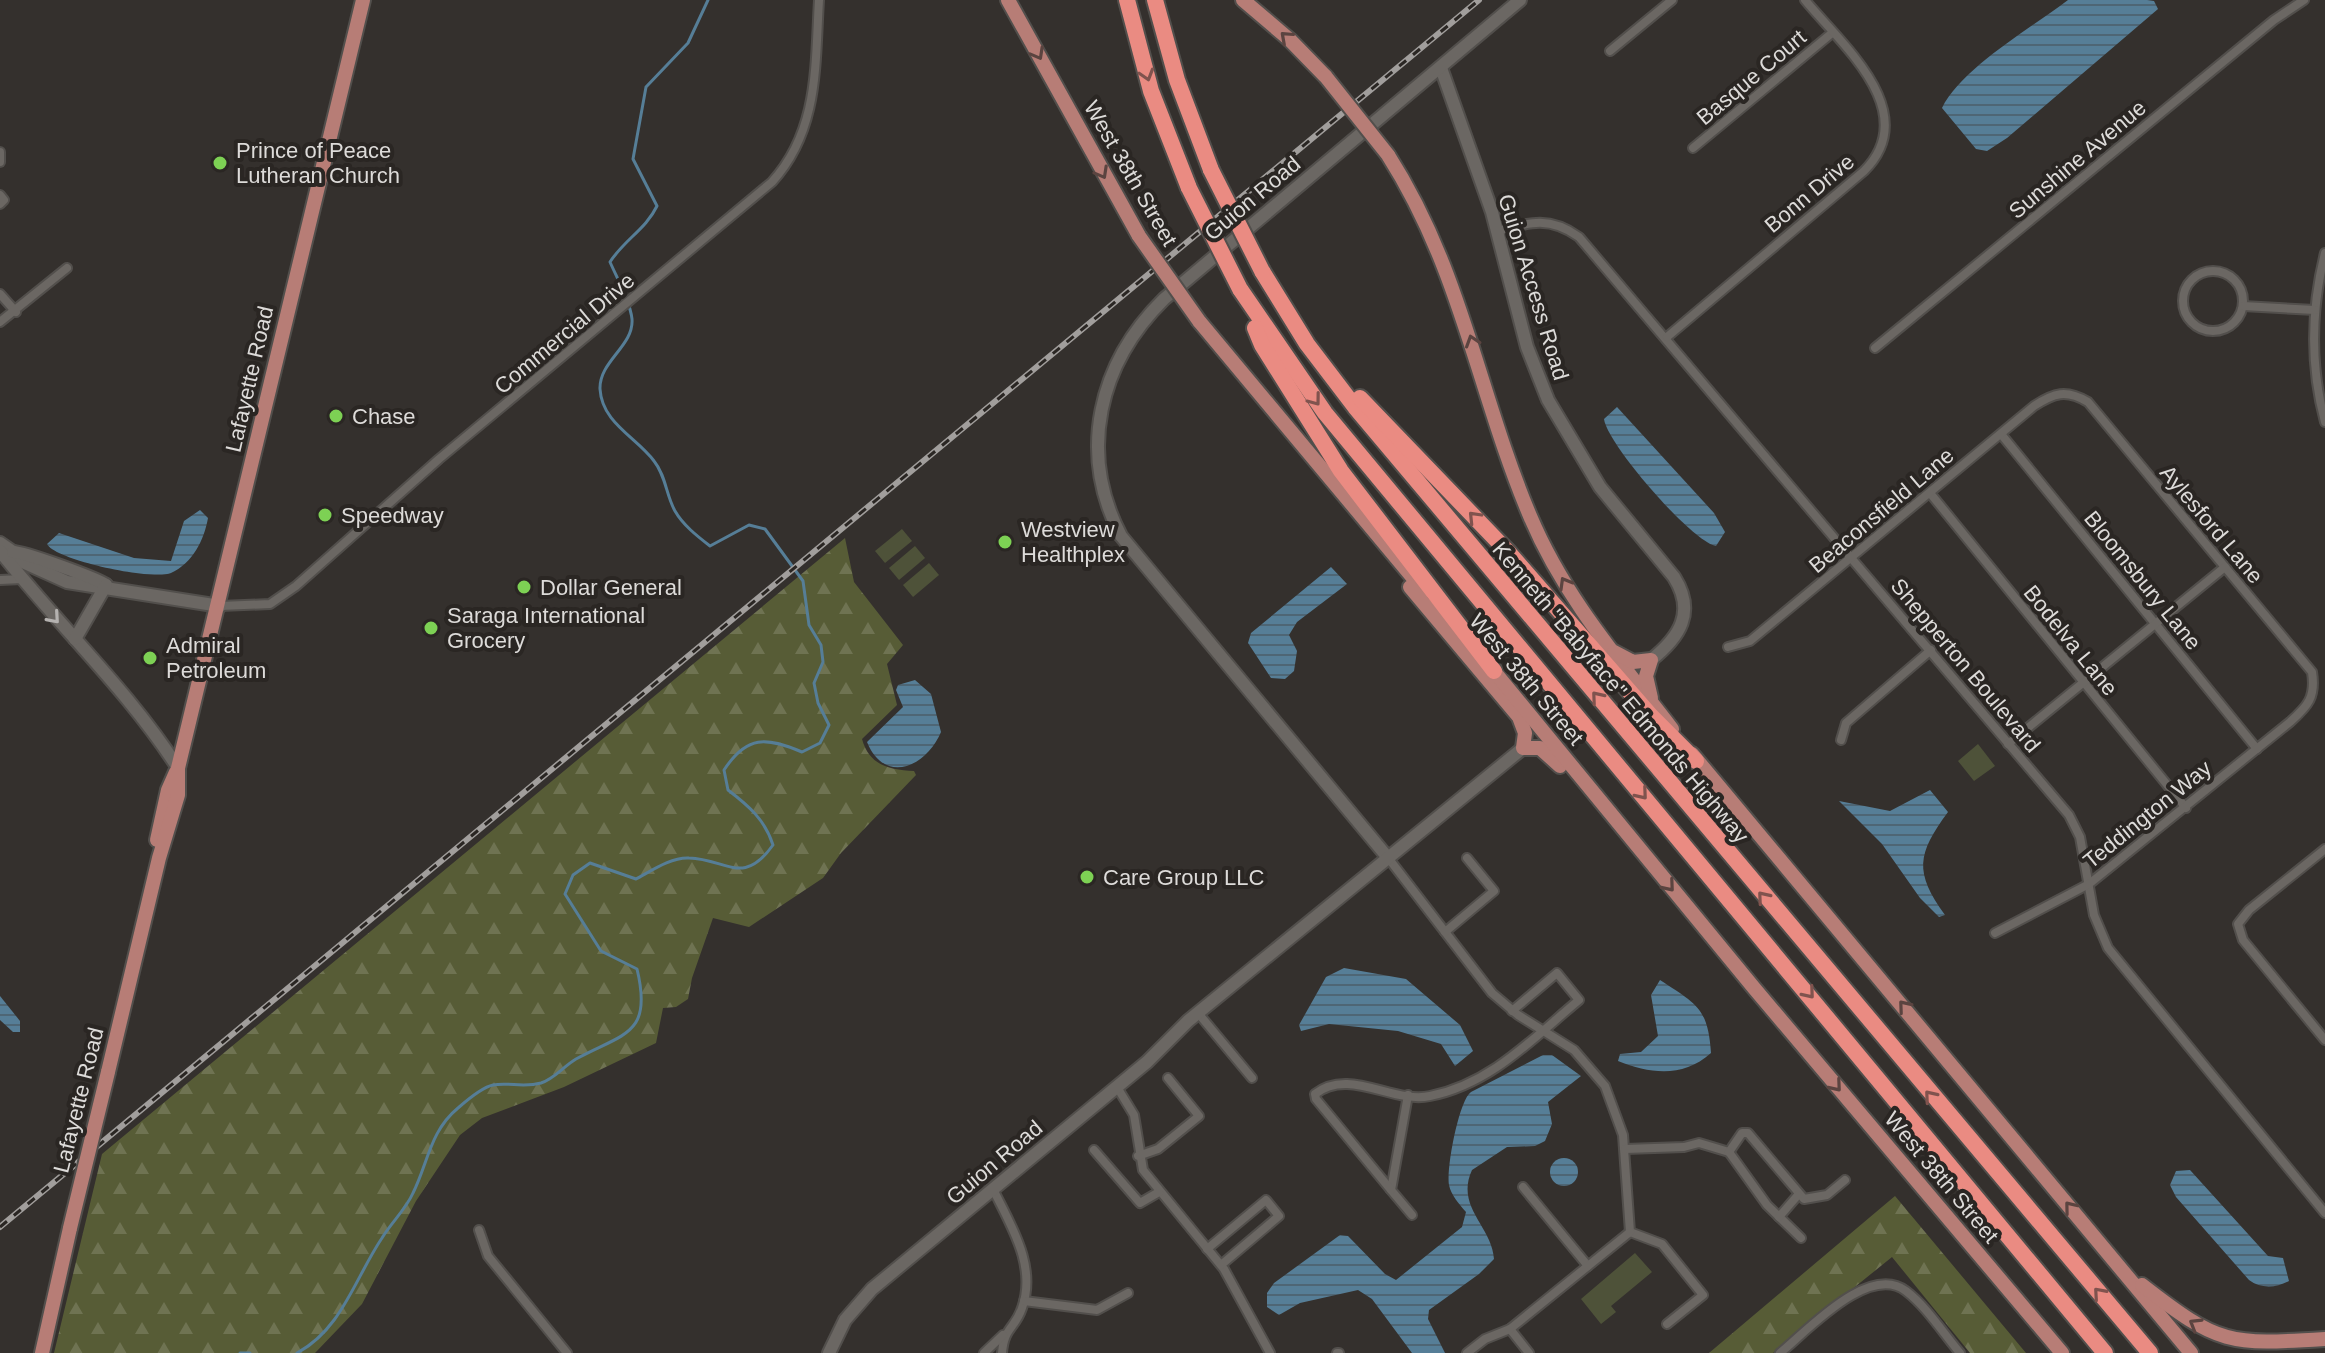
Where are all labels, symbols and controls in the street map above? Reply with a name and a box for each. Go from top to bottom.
street label: Basque Court [1692,25,1811,130]
one-way arrow [1281,32,1296,46]
one-way arrow [1028,46,1044,60]
one-way arrow [1137,68,1153,82]
street label: Sunshine Avenue [2004,95,2151,224]
street label: West 38th Street [1079,96,1182,250]
place label: Prince of Peace Lutheran Church [236,138,400,188]
street label: Bonn Drive [1760,149,1859,238]
street label: Guion Road [1199,151,1305,246]
marker: Prince of Peace Lutheran Church [211,154,229,172]
one-way arrow [1093,165,1108,179]
street label: Guion Access Road [1493,191,1574,383]
street label: Commercial Drive [489,268,639,399]
street label: Lafayette Road [221,304,278,455]
one-way arrow [1465,334,1481,348]
one-way arrow [1305,391,1319,406]
place label: Chase [352,404,416,429]
marker: Chase [327,407,345,425]
street label: Beaconsfield Lane [1804,443,1959,578]
street label: Aylesford Lane [2155,460,2268,588]
place label: Speedway [341,503,444,528]
marker: Speedway [316,506,334,524]
street label: Bloomsbury Lane [2079,506,2206,655]
one-way arrow [1469,512,1483,526]
place label: Westview Healthplex [1021,517,1125,567]
marker: Westview Healthplex [996,533,1014,551]
street label: Kenneth "Babyface" Edmonds Highway [1487,537,1754,848]
street label: Shepperton Boulevard [1886,573,2046,757]
place label: Dollar General [540,575,682,600]
one-way arrow [1559,577,1575,592]
marker: Dollar General [515,578,533,596]
street label: Bodelva Lane [2019,580,2123,700]
place label: Saraga International Grocery [447,603,645,653]
one-way arrow [44,608,59,623]
street label: West 38th Street [1465,609,1589,750]
marker: Saraga International Grocery [422,619,440,637]
place label: Admiral Petroleum [166,633,266,683]
marker: Admiral Petroleum [141,649,159,667]
one-way arrow [1592,692,1607,706]
street label: Teddington Way [2078,755,2216,873]
one-way arrow [1632,784,1647,799]
place label: Care Group LLC [1103,865,1265,890]
marker: Care Group LLC [1078,868,1096,886]
one-way arrow [1659,877,1674,891]
one-way arrow [1758,891,1773,906]
one-way arrow [1799,984,1814,998]
one-way arrow [1900,1000,1914,1015]
street label: Lafayette Road [48,1025,109,1176]
one-way arrow [1826,1076,1841,1091]
one-way arrow [1925,1091,1940,1105]
street label: West 38th Street [1880,1107,2004,1248]
street label: Guion Road [941,1115,1047,1210]
one-way arrow [2065,1201,2080,1216]
one-way arrow [2094,1288,2109,1303]
one-way arrow [2189,1318,2204,1334]

